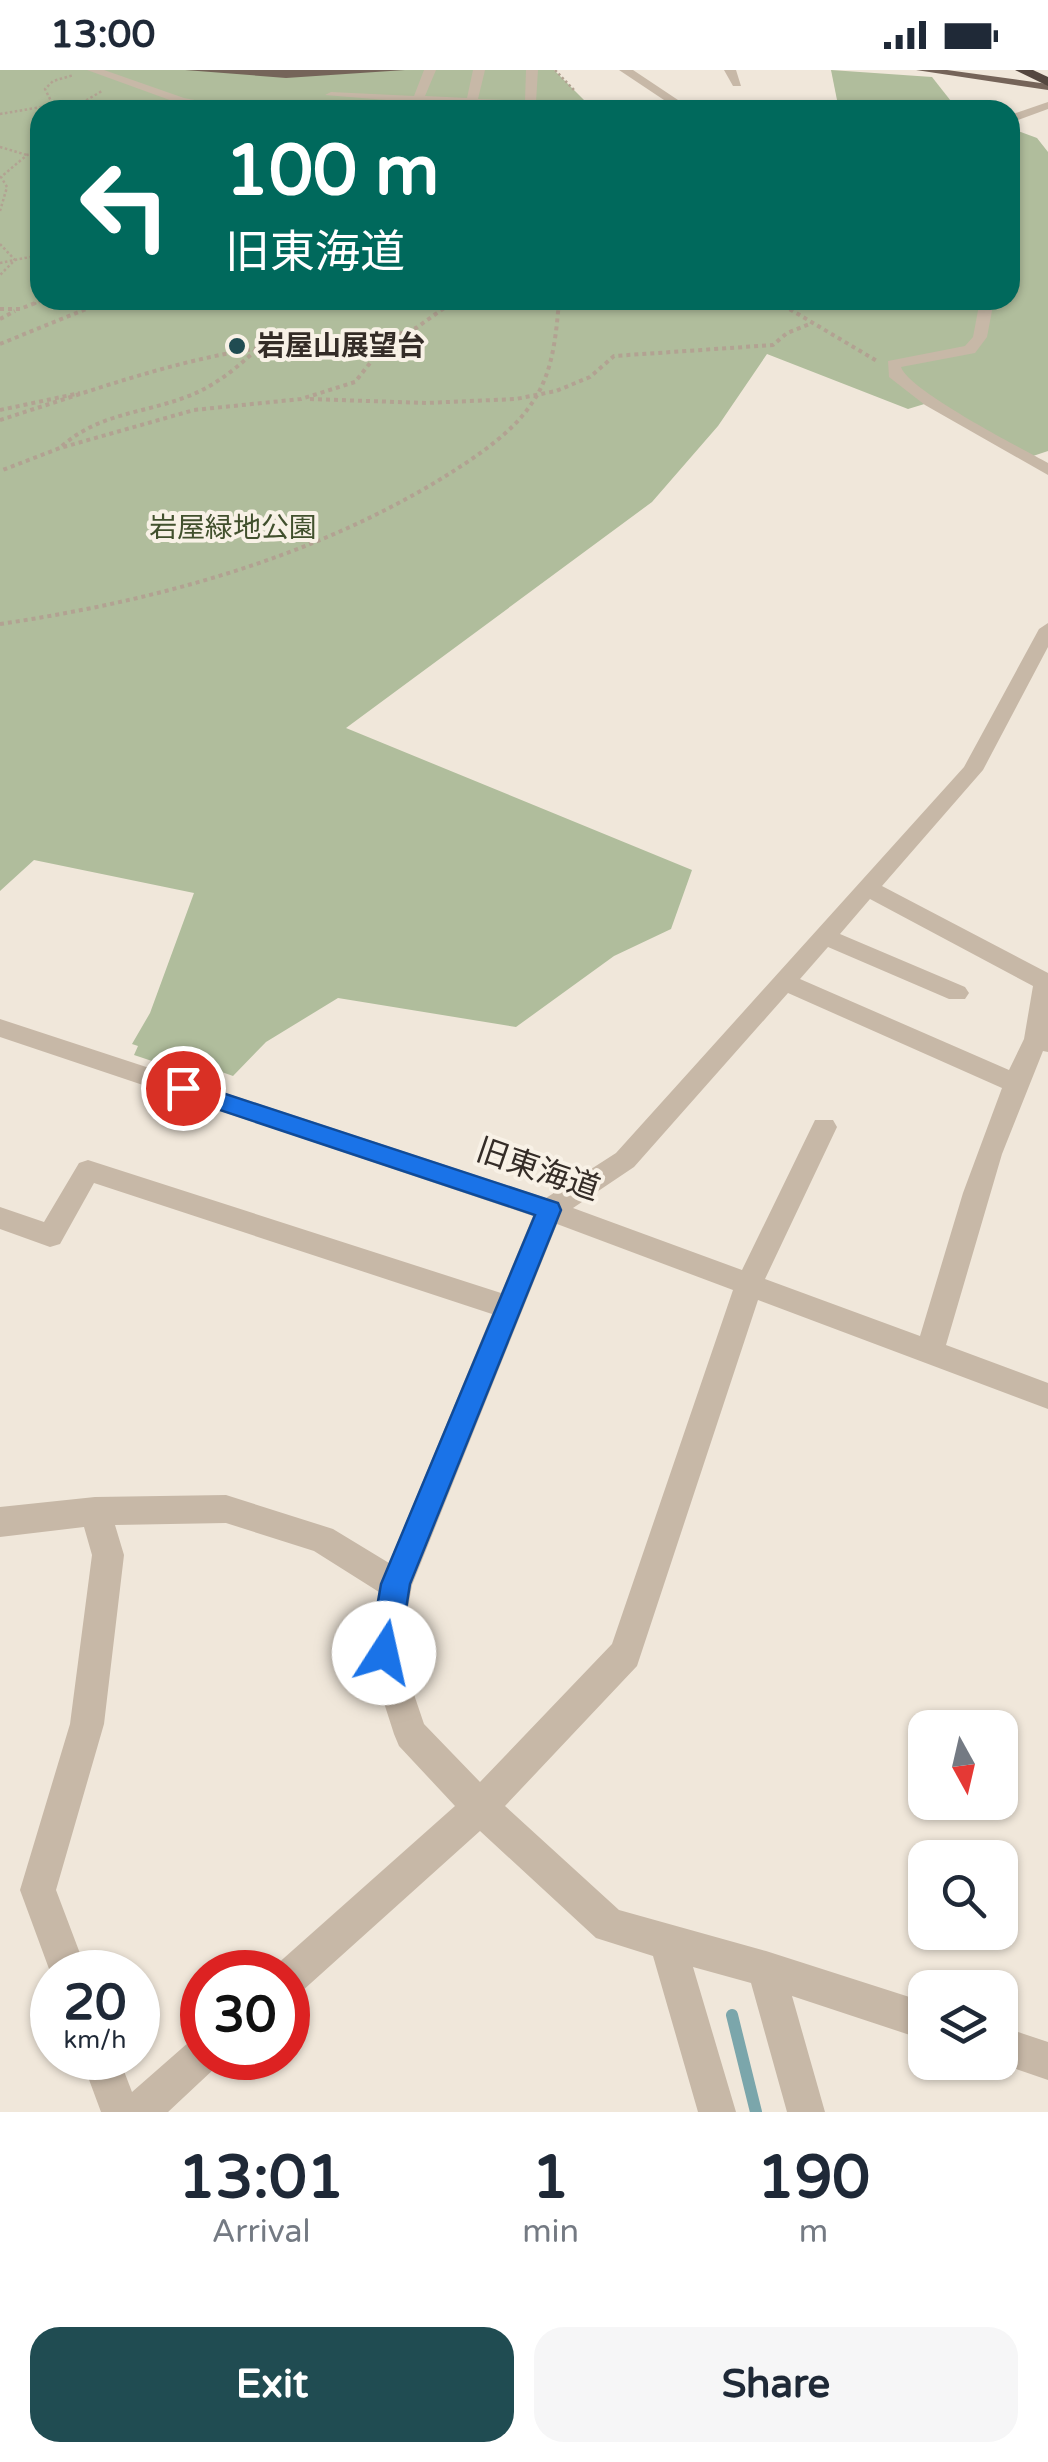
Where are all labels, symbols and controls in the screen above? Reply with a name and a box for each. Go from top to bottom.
text: 13:00 [50,12,155,58]
text: 100 m [225,130,439,214]
icon: left [60,140,190,270]
text: 旧東海道 [225,226,405,280]
place label: 岩屋山展望台 [257,329,425,363]
marker: 岩屋山展望台 [226,335,248,357]
park label: 岩屋緑地公園 [149,511,317,545]
pin [141,1046,226,1131]
icon: arrive [156,1061,211,1116]
street label: 旧東海道 [471,1131,605,1209]
position arrow [332,1601,436,1705]
north arrow [908,1710,1018,1820]
map controls [908,1710,1018,2080]
button: search [908,1840,1018,1950]
speed limit sign: 30 [180,1950,310,2080]
button: layers [908,1970,1018,2080]
text: 20 [64,1973,126,2033]
text: km/h [64,2025,126,2055]
text: 13:01 [178,2142,344,2214]
text: 1 [532,2142,569,2214]
text: 190 [757,2142,870,2214]
text: Arrival [212,2213,311,2251]
text: min [522,2213,579,2251]
text: m [799,2213,828,2251]
button: Exit [30,2327,514,2442]
button: Share [534,2327,1018,2442]

